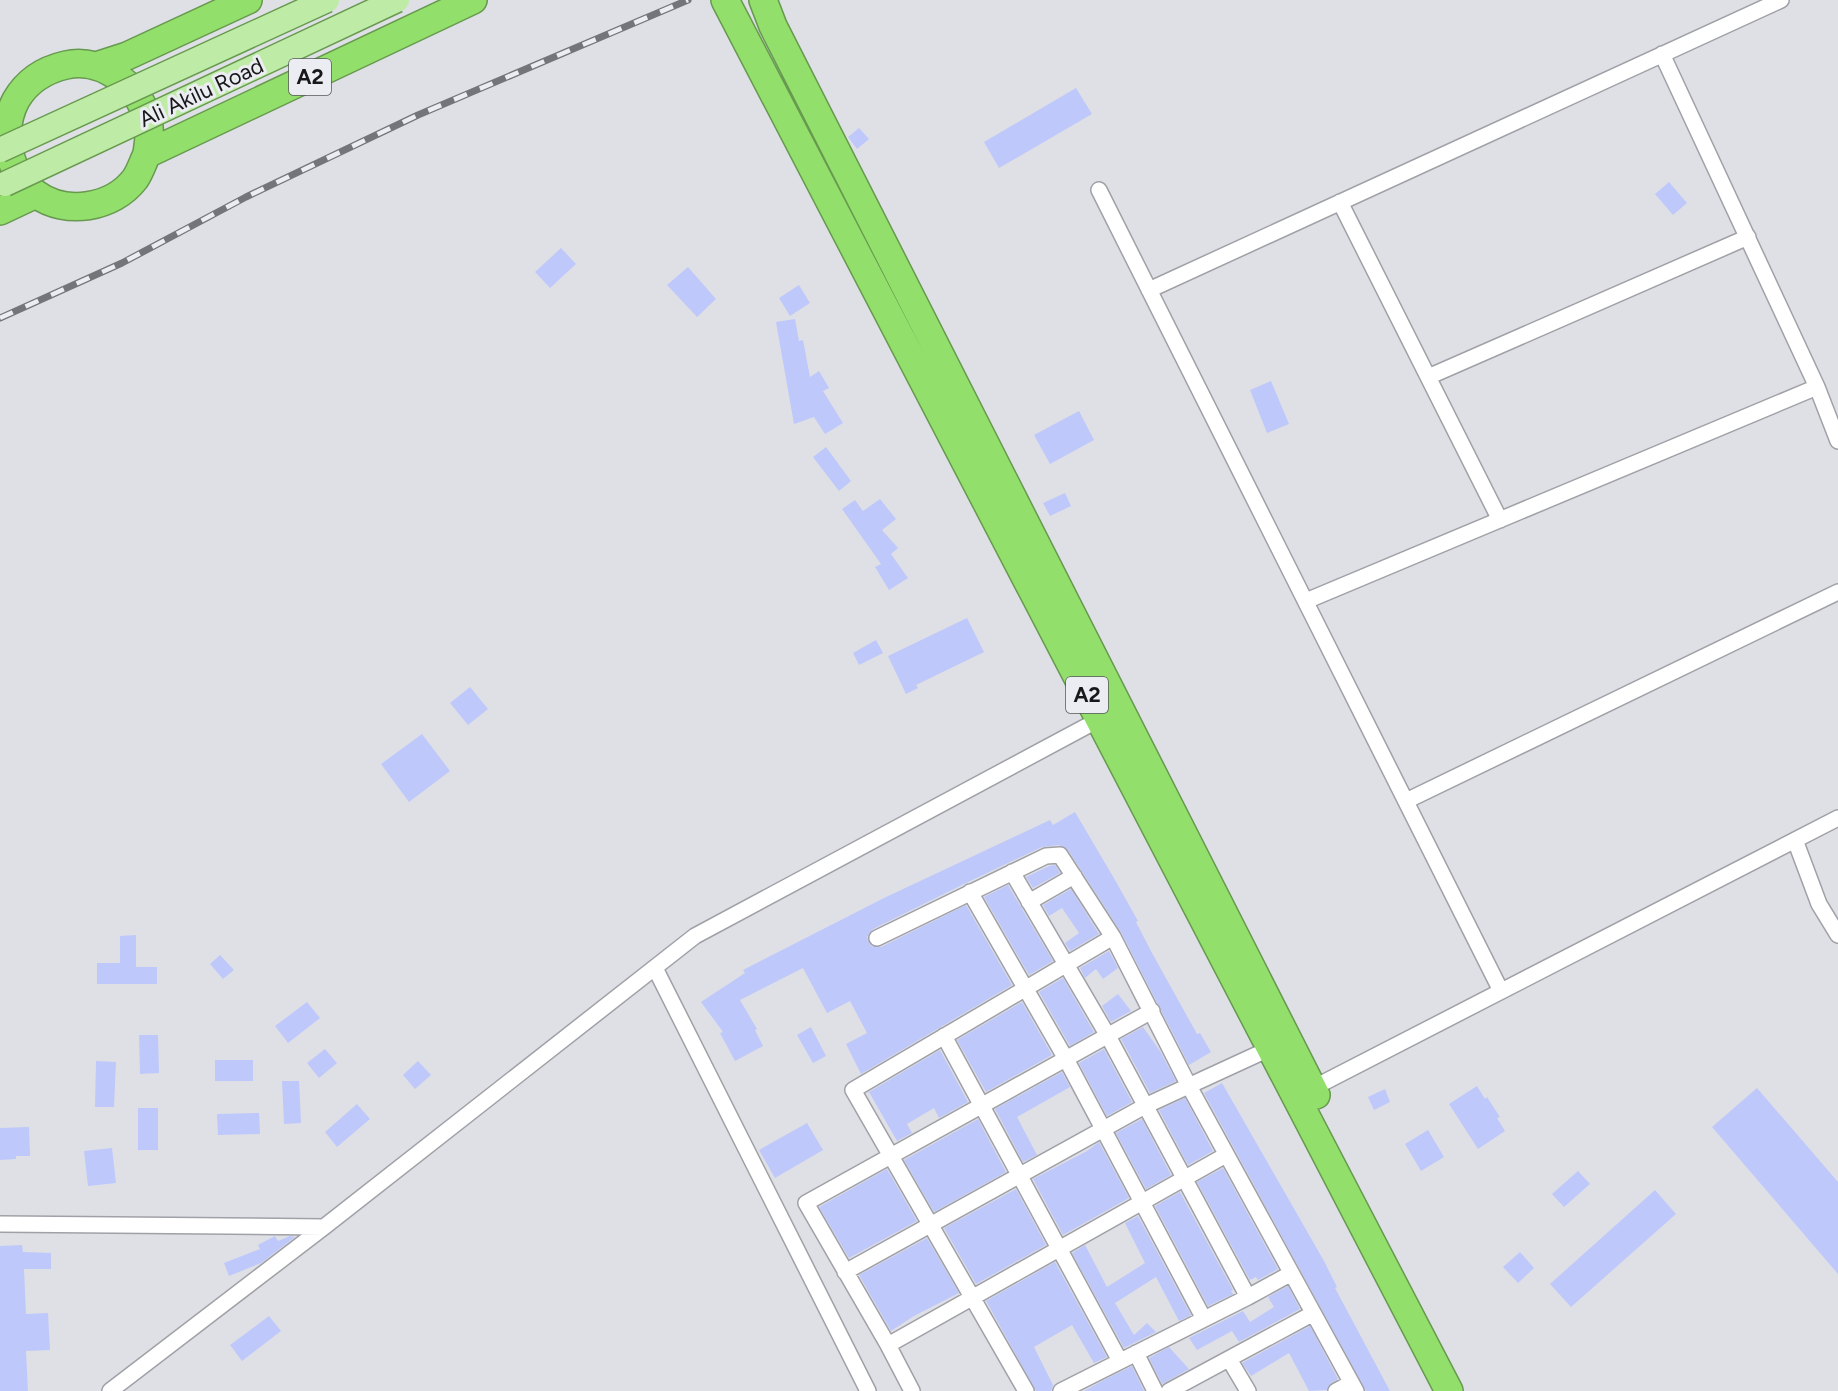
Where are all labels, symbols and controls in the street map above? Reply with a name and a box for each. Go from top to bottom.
street label: Ali Akilu Road [135,52,268,133]
road number: A2 [289,59,331,95]
road number: A2 [1066,677,1108,713]

